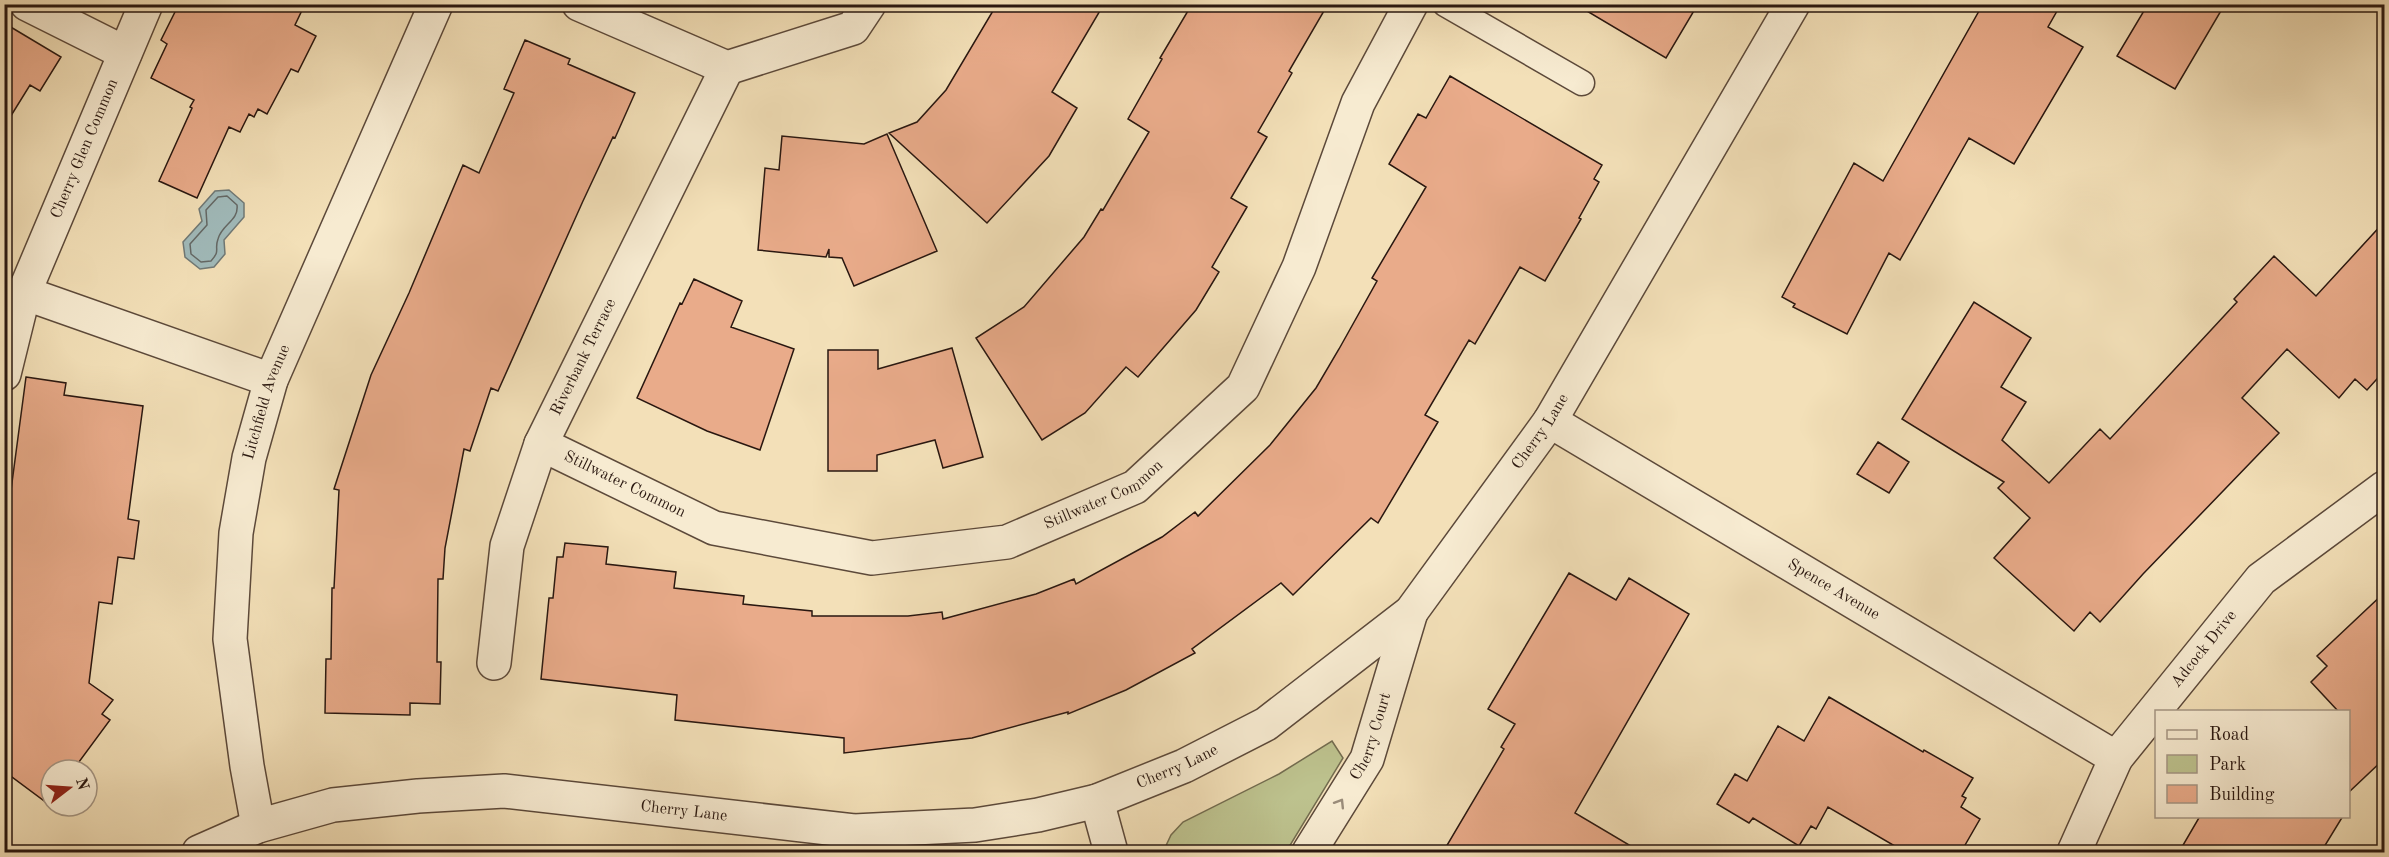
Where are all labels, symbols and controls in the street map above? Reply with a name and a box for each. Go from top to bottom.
street label: Cherry Glen Common [48,76,122,221]
street label: Riverbank Terrace [548,296,619,418]
street label: Litchfield Avenue [241,342,293,462]
street label: Cherry Lane [1509,391,1572,473]
street label: Stillwater Common [561,448,688,521]
street label: Stillwater Common [1042,457,1166,533]
street label: Spence Avenue [1785,556,1882,623]
street label: Adcock Drive [2168,608,2240,691]
street label: Cherry Court [1348,691,1394,783]
legend [2155,710,2350,818]
text: Road [2209,726,2249,744]
street label: Cherry Lane [1134,742,1221,792]
text: Park [2209,756,2246,774]
north arrow [39,758,99,818]
text: N [72,776,91,793]
text: Building [2209,786,2275,804]
street label: Cherry Lane [639,799,728,824]
one-way arrow [1332,799,1344,809]

